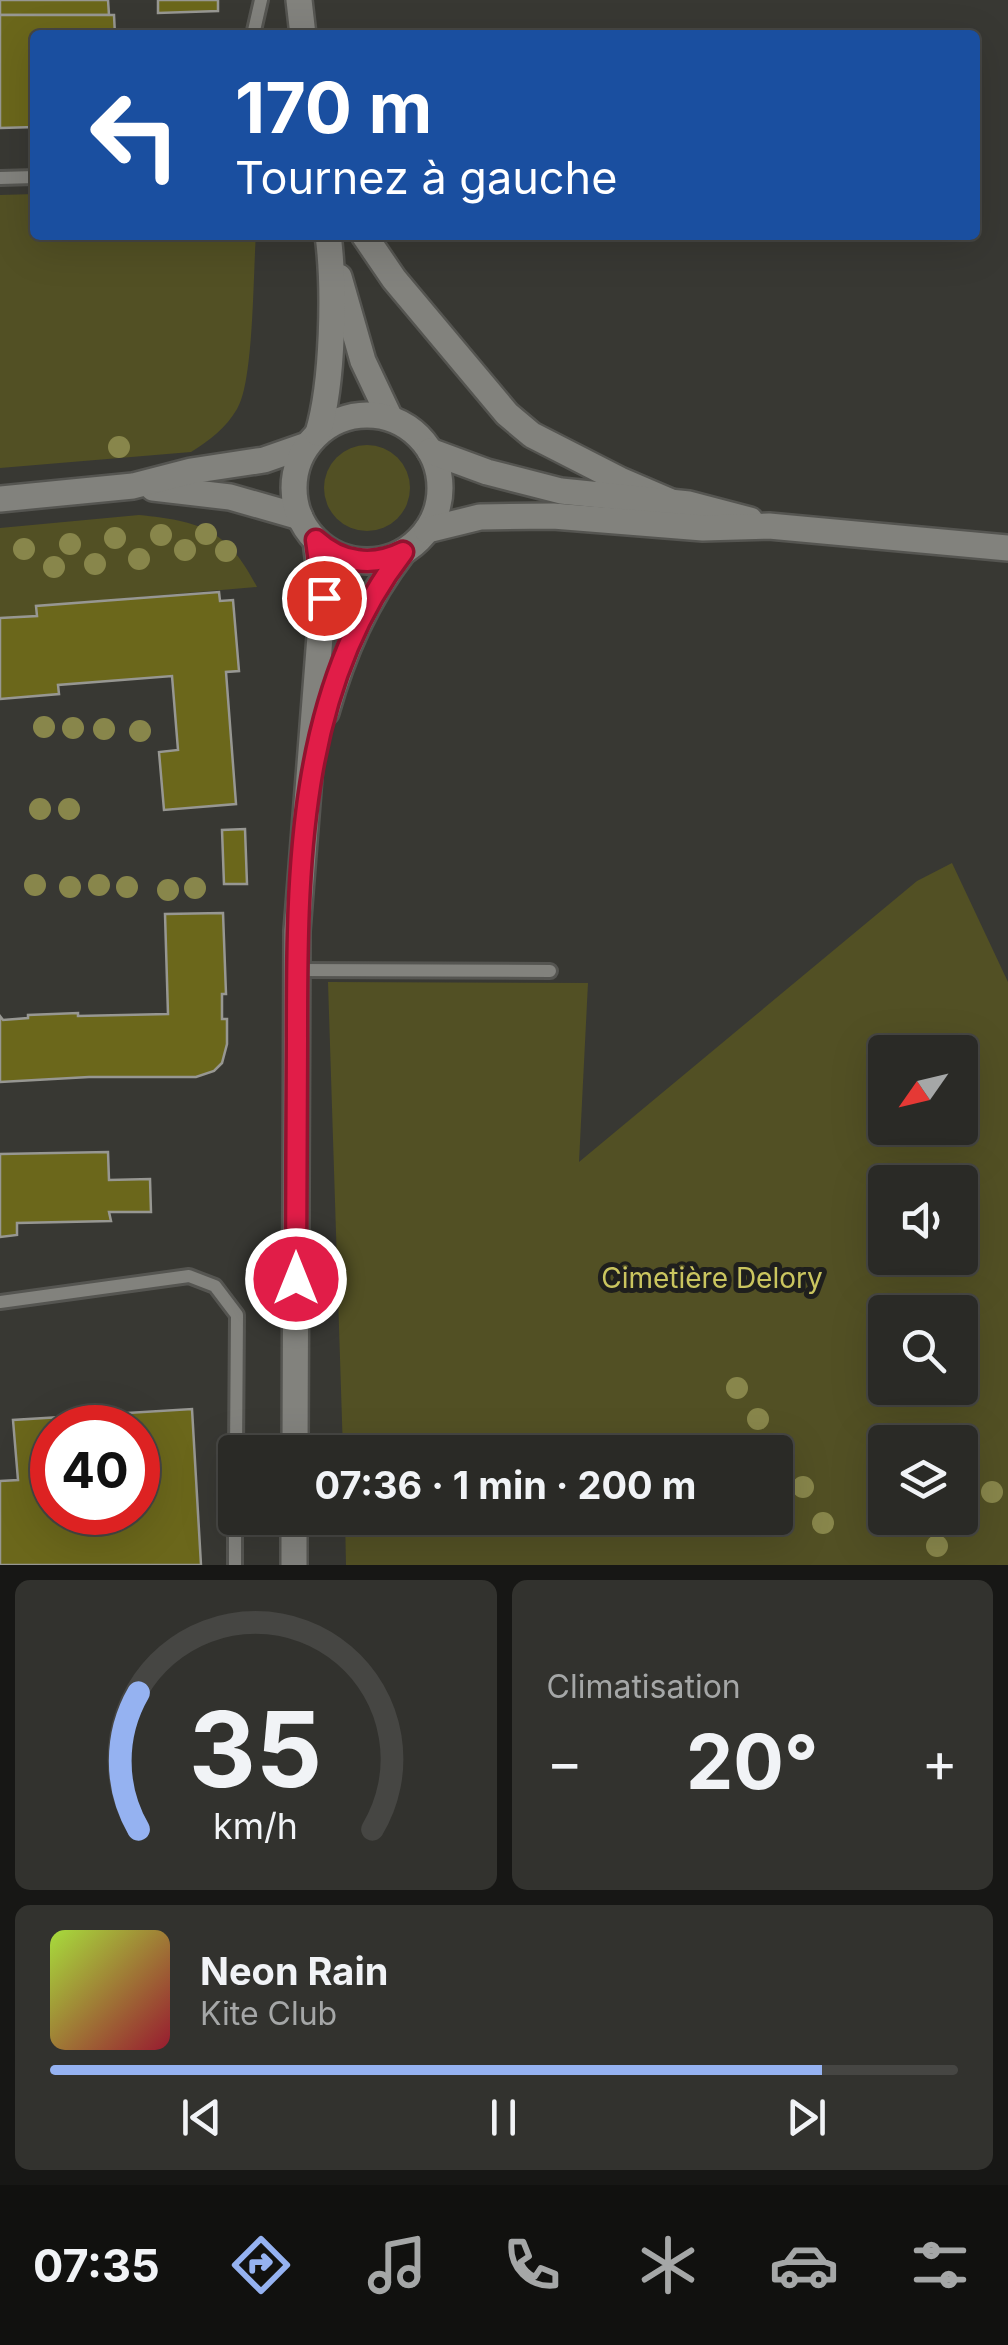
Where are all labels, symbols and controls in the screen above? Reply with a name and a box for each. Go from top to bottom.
text: 170 m [235,65,432,150]
icon: left [70,70,200,200]
text: Tournez à gauche [235,150,617,205]
pin [282,556,367,641]
icon: arrive [297,571,352,626]
north arrow [868,1035,978,1145]
map controls [868,1035,978,1535]
button: sound [868,1165,978,1275]
position arrow [244,1227,348,1331]
park label: Cimetière Delory [601,1261,823,1295]
button: search [868,1295,978,1405]
speed limit sign: 40 [30,1405,160,1535]
button: layers [868,1425,978,1535]
text: 07:36 · 1 min · 200 m [315,1462,696,1508]
text: Climatisation [547,1667,741,1706]
text: 35 [189,1686,323,1812]
text: 20° [686,1716,818,1807]
text: − [547,1729,583,1795]
text: + [922,1729,958,1795]
text: km/h [213,1804,298,1848]
text: Neon Rain [200,1948,388,1994]
text: Kite Club [200,1994,337,2033]
icon: previous [174,2090,229,2145]
icon: pause [476,2090,531,2145]
icon: next [779,2090,834,2145]
icon: directions [226,2230,296,2300]
icon: music [362,2230,432,2300]
icon: phone [497,2230,567,2300]
icon: climate [633,2230,703,2300]
icon: car [769,2230,839,2300]
icon: filters [905,2230,975,2300]
text: 07:35 [33,2238,160,2293]

